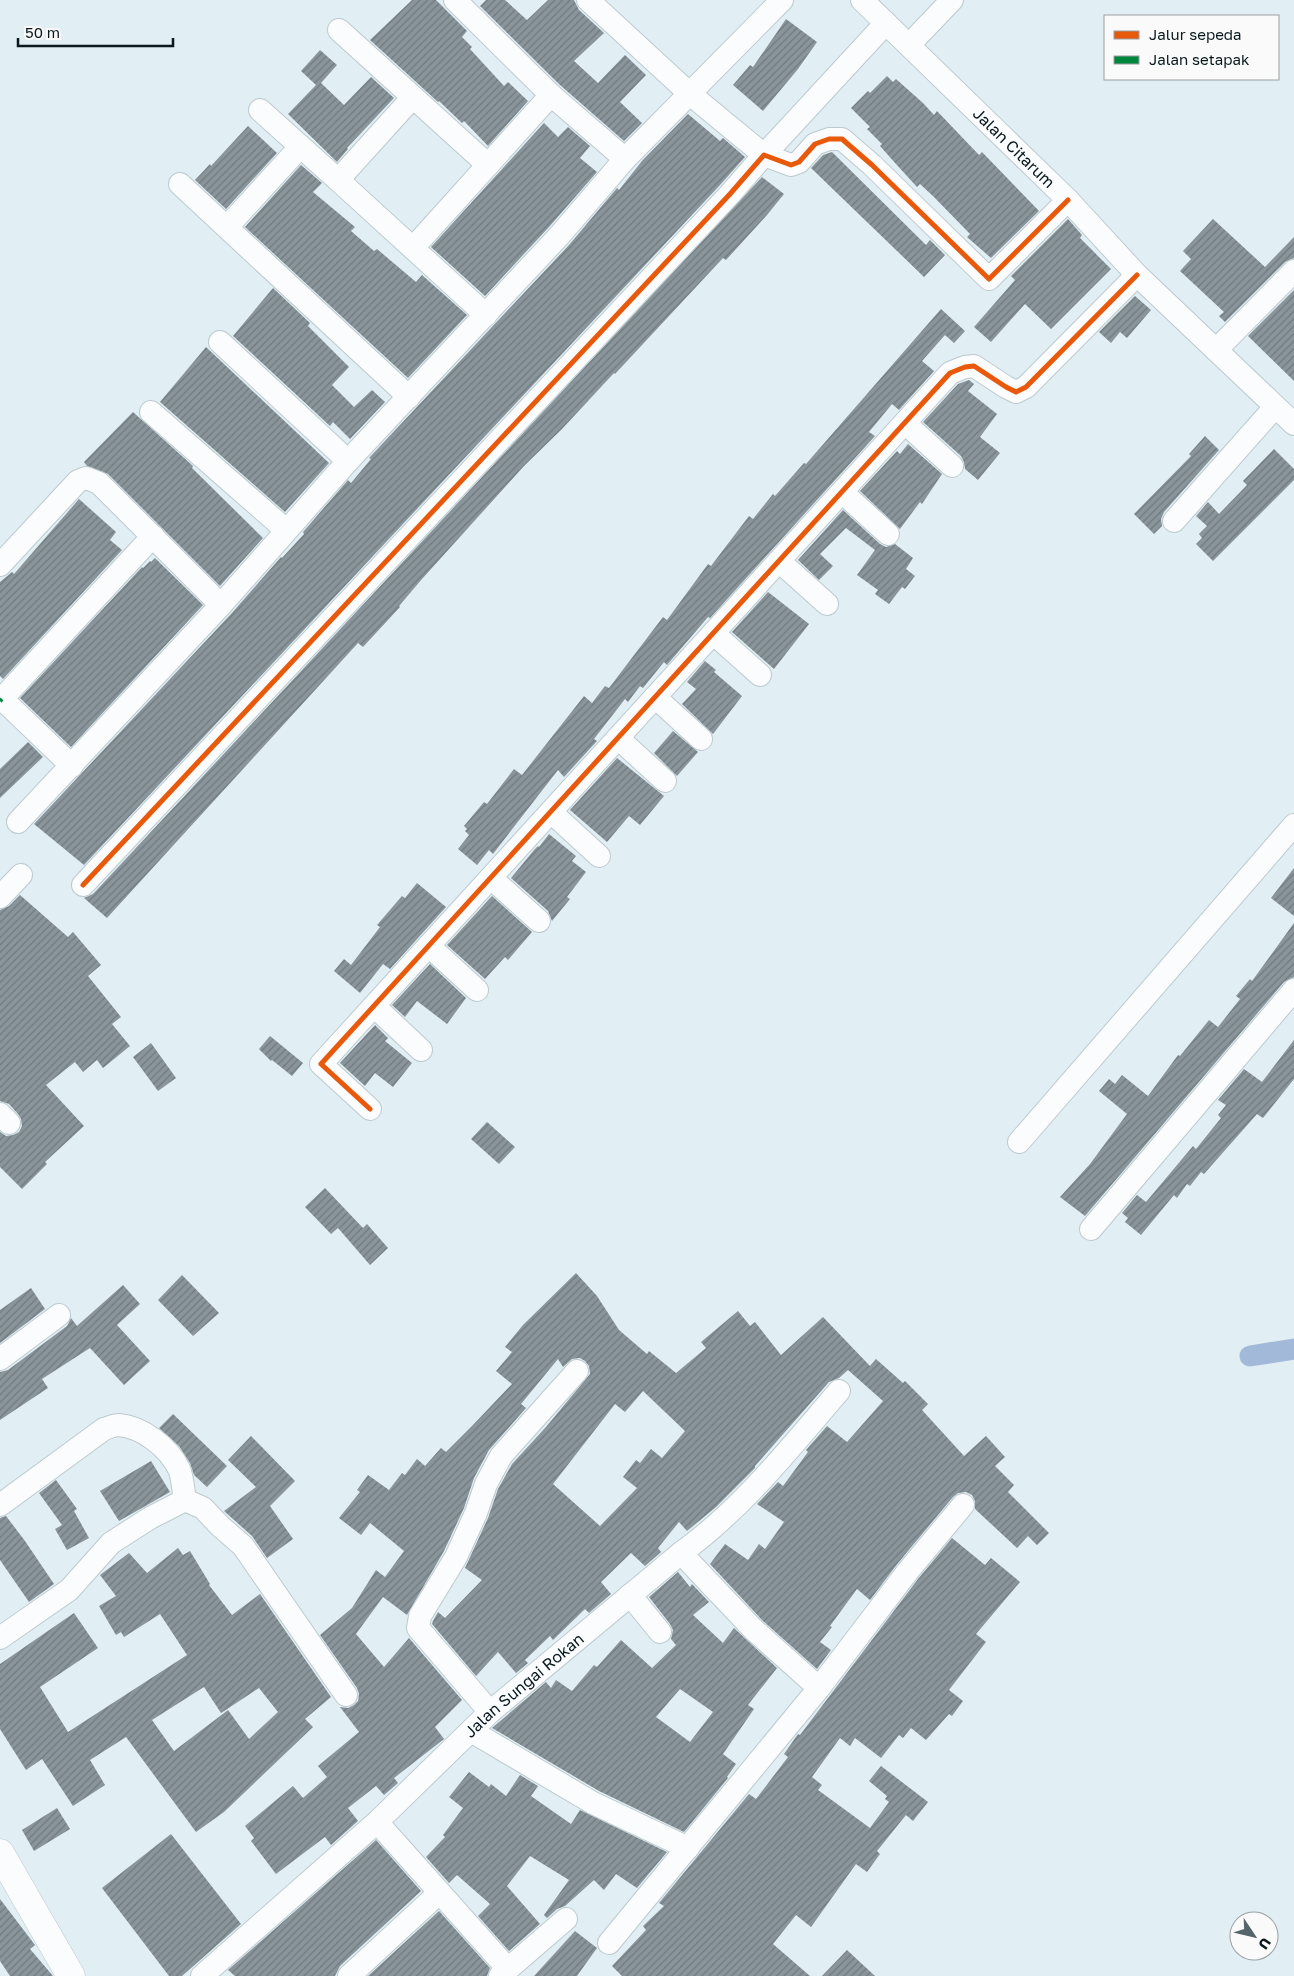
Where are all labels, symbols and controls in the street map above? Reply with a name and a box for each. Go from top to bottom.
scale bar [18,15,172,47]
legend [1104,15,1279,80]
text: 50 m [25,23,60,41]
text: Jalur sepeda [1149,25,1242,43]
text: Jalan setapak [1149,50,1250,68]
street label: Jalan Citarum [969,103,1059,192]
street label: Jalan Sungai Rokan [460,1628,588,1742]
north arrow [1229,1911,1279,1961]
text: U [1255,1935,1275,1953]

